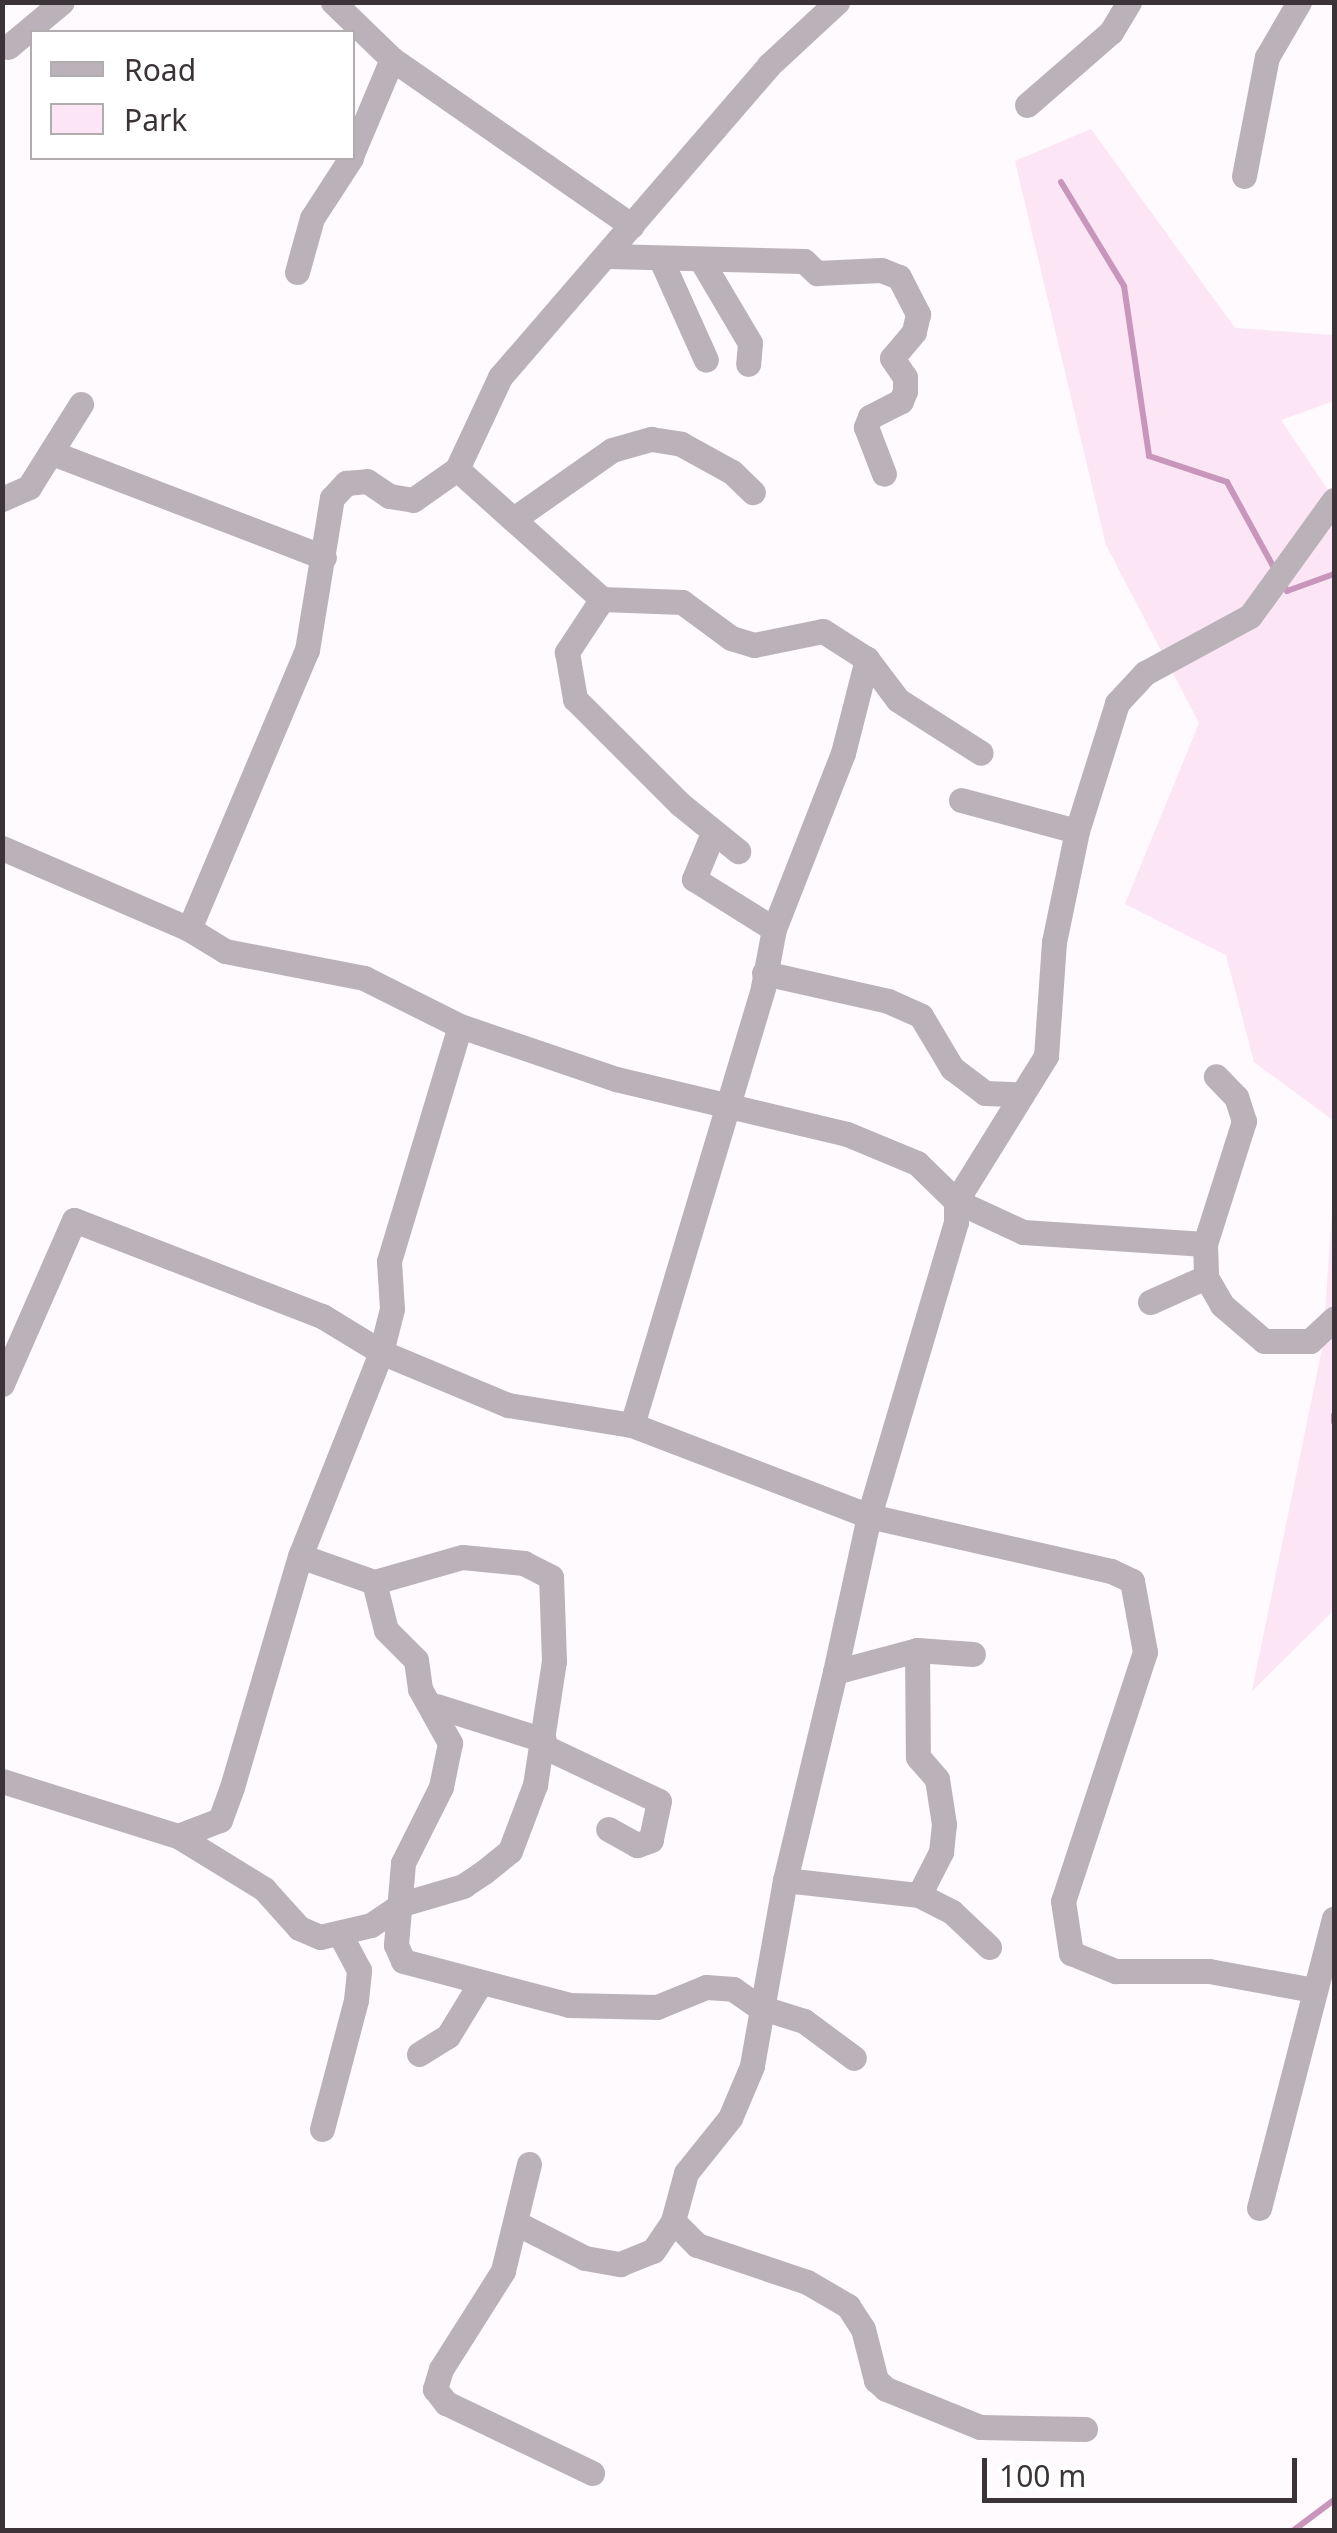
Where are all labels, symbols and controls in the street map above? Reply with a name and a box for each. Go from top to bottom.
legend [30,30,355,160]
text: Road [124,49,196,90]
text: Park [124,99,187,140]
scale bar [987,2438,1302,2500]
text: 100 m [999,2455,1086,2496]

